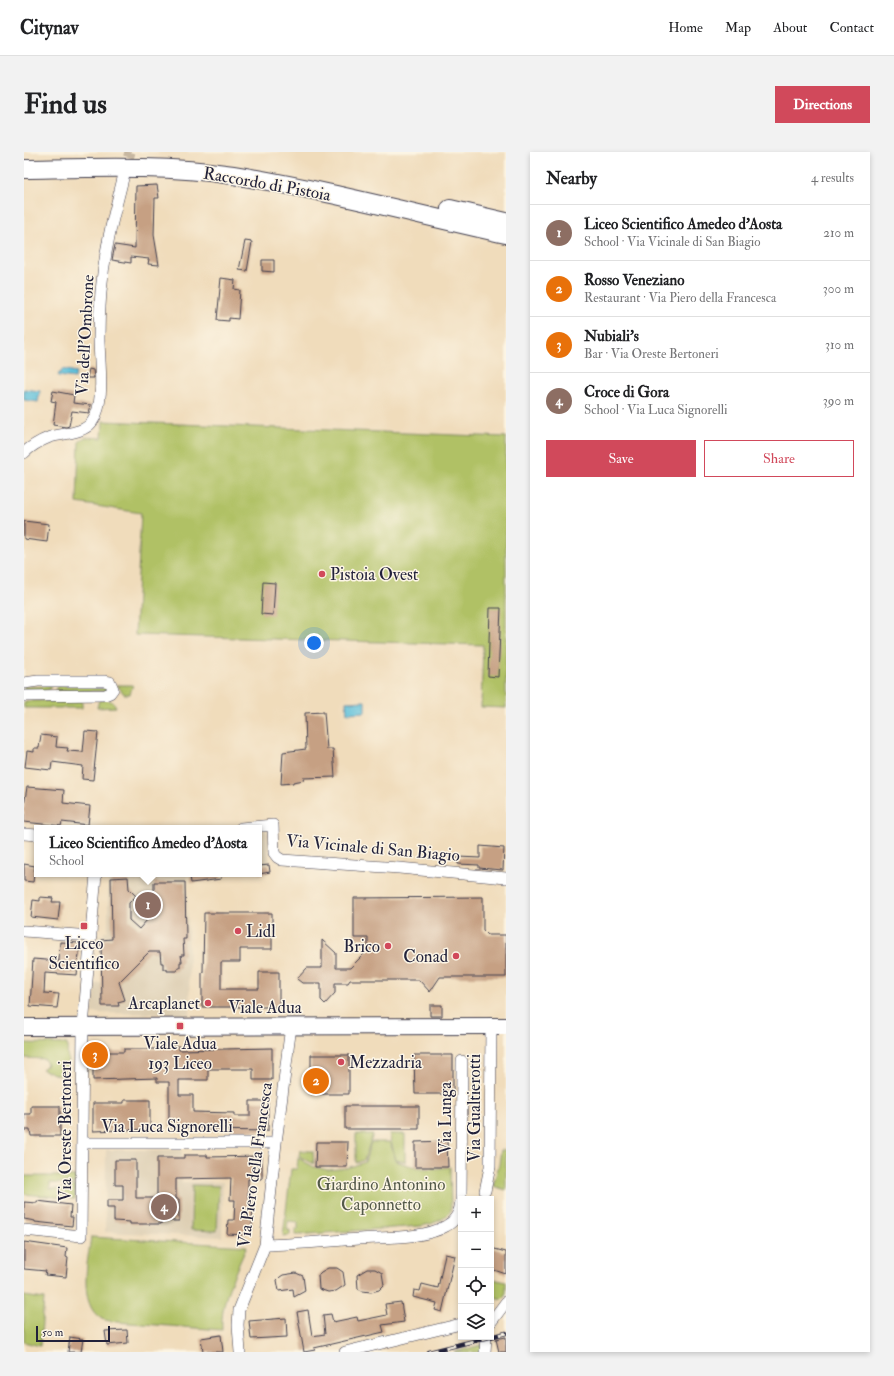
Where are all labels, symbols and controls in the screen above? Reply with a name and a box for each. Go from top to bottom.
text: Citynav [20,16,79,40]
text: Home [668,19,703,36]
text: Map [725,19,751,36]
text: About [773,19,807,36]
text: Contact [829,19,874,36]
button: Directions [775,86,870,123]
text: Find us [24,87,107,122]
street label: Raccordo di Pistoia [202,162,333,206]
text: Nearby [546,168,597,189]
text: 4 results [811,170,854,186]
text: Liceo Scientifico Amedeo d'Aosta [584,215,782,234]
text: 1 [557,225,561,241]
text: 210 m [823,225,854,241]
text: School · Via Vicinale di San Biagio [584,234,760,250]
text: Rosso Veneziano [584,271,684,290]
street label: Via dell'Ombrone [71,274,99,396]
text: 2 [556,281,562,297]
text: 300 m [823,281,854,297]
text: Restaurant · Via Piero della Francesca [584,290,776,306]
text: Nubiali's [584,327,639,346]
text: 3 [557,337,562,353]
text: 310 m [825,337,854,353]
text: Bar · Via Oreste Bertoneri [584,346,719,362]
text: Croce di Gora [584,383,669,402]
text: 4 [555,393,563,409]
text: 390 m [823,393,854,409]
text: School · Via Luca Signorelli [584,402,728,418]
button: Save [546,440,696,477]
button: Share [704,440,854,477]
place label: Pistoia Ovest [330,564,419,585]
marker: Pistoia Ovest [317,569,327,579]
your location [304,633,324,653]
popup [34,825,262,877]
street label: Via Vicinale di San Biagio [285,830,461,866]
text: Liceo Scientifico Amedeo d'Aosta [49,834,247,853]
text: School [49,853,84,869]
pin: 1 [135,890,161,920]
marker: Liceo Scientifico [79,921,89,931]
place label: Lidl [246,921,276,942]
marker: Lidl [233,926,243,936]
place label: Liceo Scientifico [49,933,119,974]
place label: Brico [343,936,380,957]
marker: Brico [383,941,393,951]
place label: Conad [403,946,449,967]
marker: Conad [451,951,461,961]
place label: Arcaplanet [127,993,200,1015]
street label: Viale Adua [228,997,303,1018]
marker: Arcaplanet [203,998,213,1008]
marker: Viale Adua 193 Liceo [175,1021,185,1031]
place label: Viale Adua 193 Liceo [143,1033,218,1074]
pin: 3 [82,1040,108,1070]
place label: Mezzadria [349,1052,423,1073]
street label: Via Gualtierotti [464,1053,485,1162]
marker: Mezzadria [336,1057,346,1067]
street label: Via Oreste Bertoneri [55,1060,76,1202]
pin: 2 [303,1066,329,1096]
street label: Via Piero della Francesca [233,1080,277,1249]
street label: Via Lunga [435,1081,456,1154]
street label: Via Luca Signorelli [101,1116,233,1137]
park label: Giardino Antonino Caponnetto [317,1174,445,1216]
pin: 4 [151,1192,177,1222]
map controls [458,1196,494,1340]
button: + [458,1196,494,1232]
button: − [458,1232,494,1268]
button: locate [458,1268,494,1304]
button: layers [458,1304,494,1340]
scale bar [36,1324,110,1343]
text: 50 m [42,1326,63,1339]

